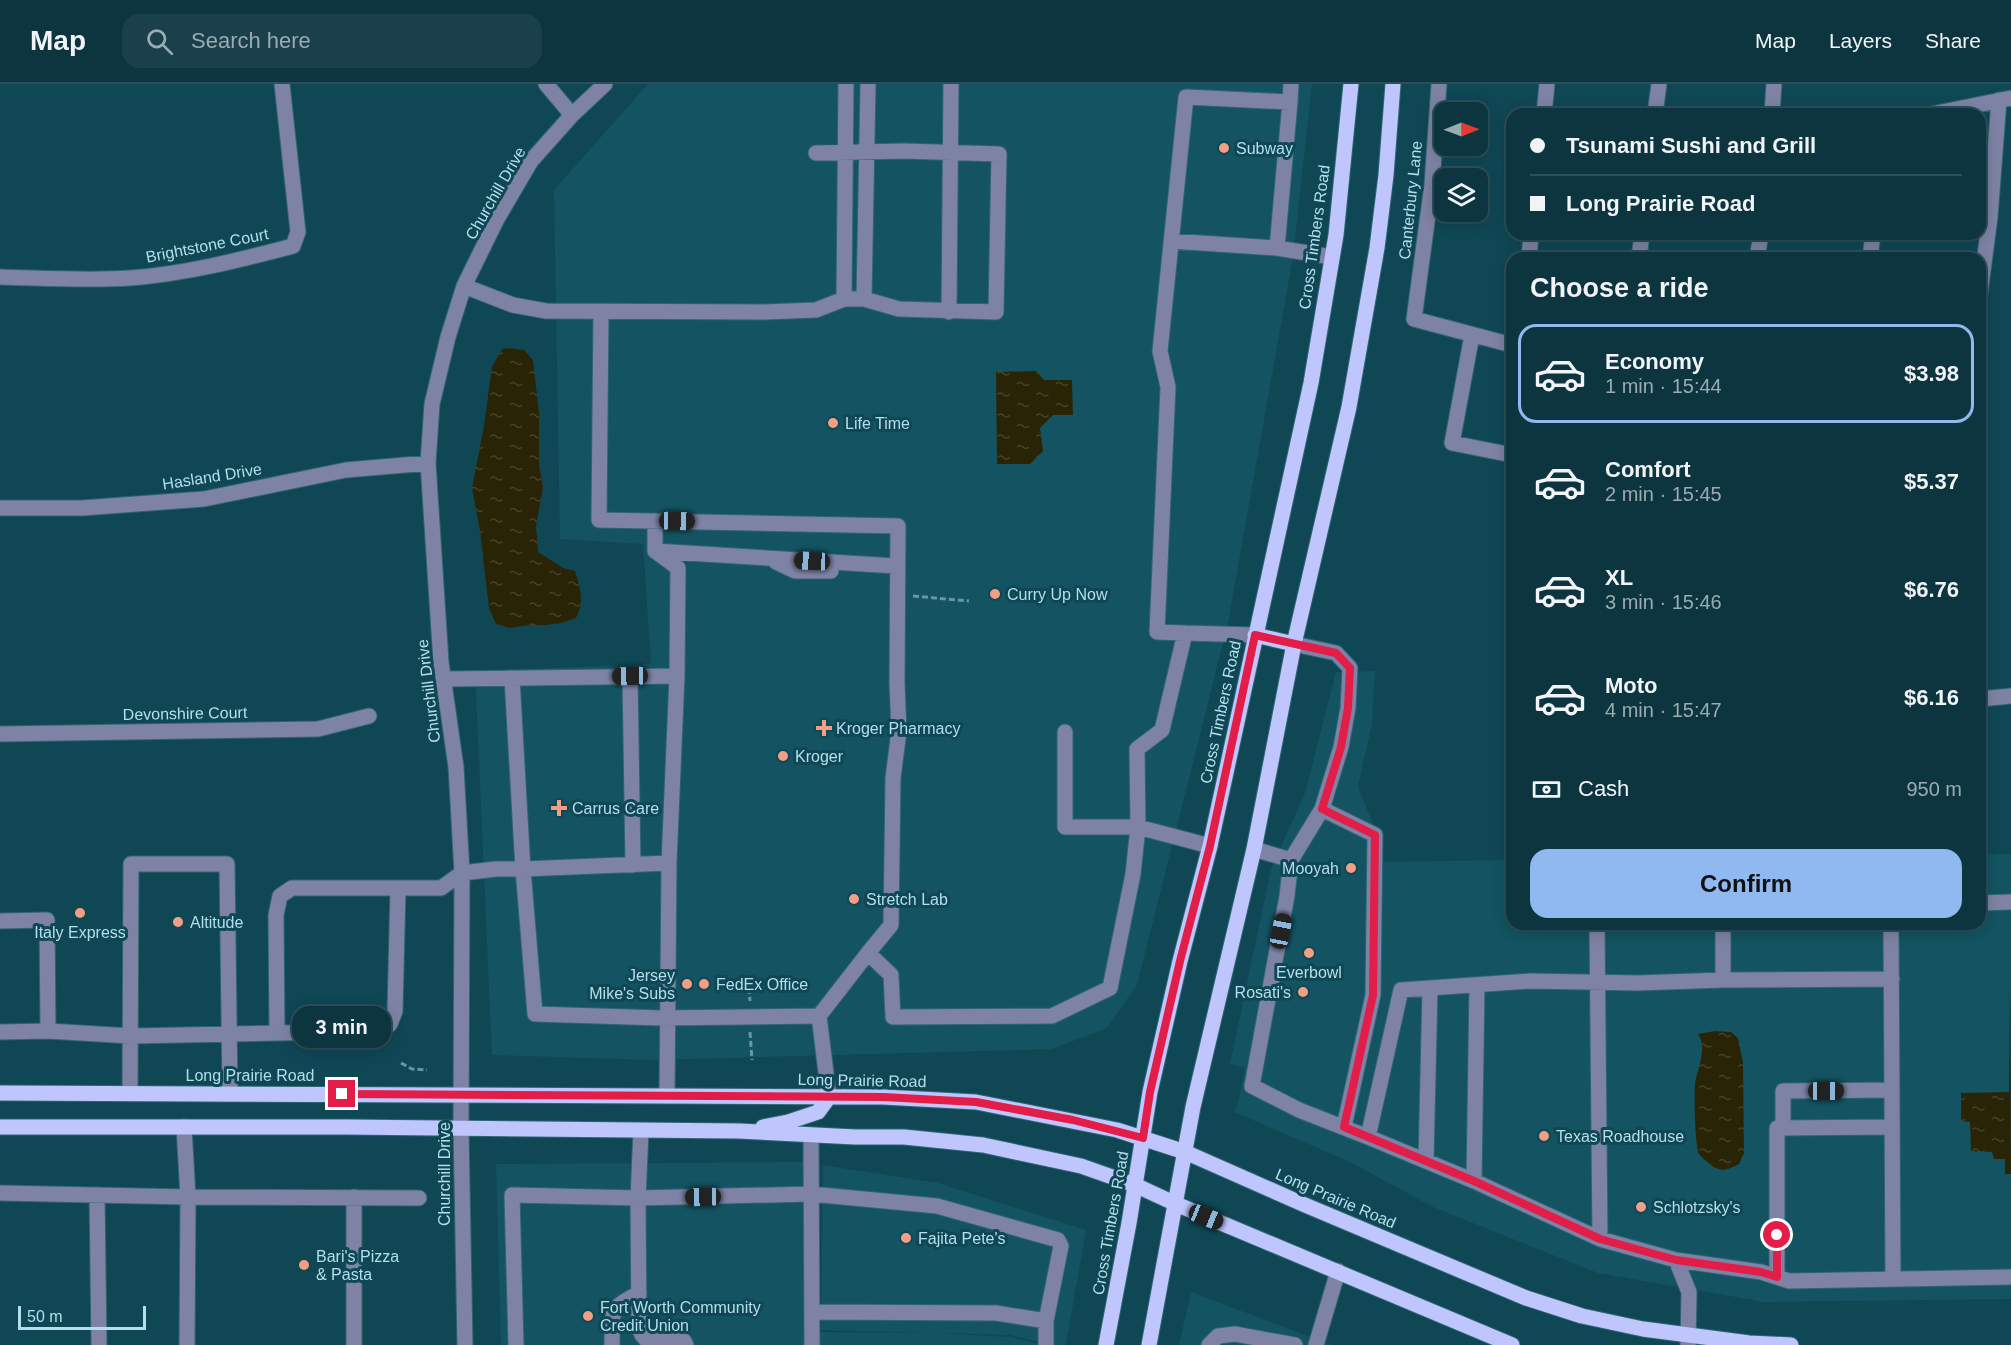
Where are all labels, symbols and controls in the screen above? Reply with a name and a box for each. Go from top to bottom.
search box [122,14,542,68]
text: Map [30,25,86,56]
icon: search [143,25,176,58]
text: Search here [191,28,311,53]
text: Map [1755,29,1796,52]
text: Layers [1829,29,1892,52]
text: Share [1925,29,1981,52]
north arrow [1434,102,1488,156]
map controls [1434,102,1488,222]
text: Tsunami Sushi and Grill [1566,133,1816,158]
place label: Subway [1236,140,1293,157]
street label: Canterbury Lane [1396,140,1425,260]
marker: Subway [1217,141,1231,155]
street label: Churchill Drive [462,144,529,243]
street label: Cross Timbers Road [1296,164,1333,310]
button: layers [1434,168,1488,222]
text: Long Prairie Road [1566,191,1755,216]
street label: Brightstone Court [144,225,270,266]
text: Choose a ride [1530,273,1709,303]
icon: car [1533,347,1587,401]
text: Economy [1605,349,1704,374]
text: $3.98 [1904,361,1959,386]
text: 1 min · 15:44 [1605,375,1722,397]
place label: Life Time [845,415,910,432]
marker: Life Time [826,416,840,430]
icon: car [1533,455,1587,509]
text: Comfort [1605,457,1691,482]
street label: Hasland Drive [161,460,263,493]
text: $5.37 [1904,469,1959,494]
text: 2 min · 15:45 [1605,483,1722,505]
car [659,512,695,530]
car [794,551,830,571]
icon: car [1533,563,1587,617]
text: XL [1605,565,1633,590]
text: $6.76 [1904,577,1959,602]
place label: Curry Up Now [1007,586,1108,603]
marker: Curry Up Now [988,587,1002,601]
text: 3 min · 15:46 [1605,591,1722,613]
street label: Churchill Drive [414,638,443,744]
street label: Cross Timbers Road [1197,639,1244,785]
car [612,667,648,685]
icon: car [1533,671,1587,725]
text: Moto [1605,673,1658,698]
text: $6.16 [1904,685,1959,710]
text: 4 min · 15:47 [1605,699,1722,721]
street label: Devonshire Court [123,704,248,723]
place label: Kroger Pharmacy [836,720,961,737]
marker: Kroger Pharmacy [817,721,831,735]
place label: Kroger [795,748,844,765]
marker: Kroger [776,749,790,763]
icon: cash [1530,773,1563,806]
text: Cash [1578,776,1629,801]
text: 950 m [1906,778,1962,800]
marker: Carrus Care [550,799,568,817]
place label: Carrus Care [572,800,659,817]
button: Confirm [1530,849,1962,918]
place label: Mooyah [1282,860,1339,877]
marker: Mooyah [1344,861,1358,875]
place label: Stretch Lab [866,891,948,908]
marker: Stretch Lab [847,892,861,906]
marker: Italy Express [73,906,87,920]
car [1269,912,1293,950]
place label: Altitude [190,914,243,931]
marker: Altitude [171,915,185,929]
place label: Italy Express [34,924,126,941]
marker: Everbowl [1302,946,1316,960]
place label: Everbowl [1276,964,1342,981]
place label: Jersey Mike's Subs [589,967,675,1002]
place label: FedEx Office [716,976,808,993]
marker: Jersey Mike's Subs [680,977,694,991]
marker: FedEx Office [697,977,711,991]
place label: Rosati's [1235,984,1291,1001]
marker: Rosati's [1296,985,1310,999]
callout: 3 min [292,1007,392,1049]
text: 3 min [315,1016,368,1038]
street label: Long Prairie Road [186,1067,314,1084]
street label: Long Prairie Road [797,1071,927,1090]
route end [328,1080,355,1107]
car [1808,1082,1844,1100]
street label: Churchill Drive [436,1122,453,1226]
place label: Texas Roadhouse [1556,1128,1684,1145]
marker: Texas Roadhouse [1537,1129,1551,1143]
street label: Cross Timbers Road [1089,1150,1132,1296]
street label: Long Prairie Road [1273,1165,1398,1231]
car [685,1188,721,1206]
place label: Schlotzsky's [1653,1199,1741,1216]
marker: Schlotzsky's [1634,1200,1648,1214]
car [1186,1202,1226,1232]
route start [1763,1221,1790,1248]
place label: Fajita Pete's [918,1230,1006,1247]
marker: Fajita Pete's [899,1231,913,1245]
place label: Bari's Pizza & Pasta [316,1248,399,1283]
marker: Bari's Pizza & Pasta [297,1258,311,1272]
place label: Fort Worth Community Credit Union [600,1299,761,1334]
scale bar [18,1303,146,1330]
text: 50 m [27,1308,63,1325]
marker: Fort Worth Community Credit Union [581,1309,595,1323]

